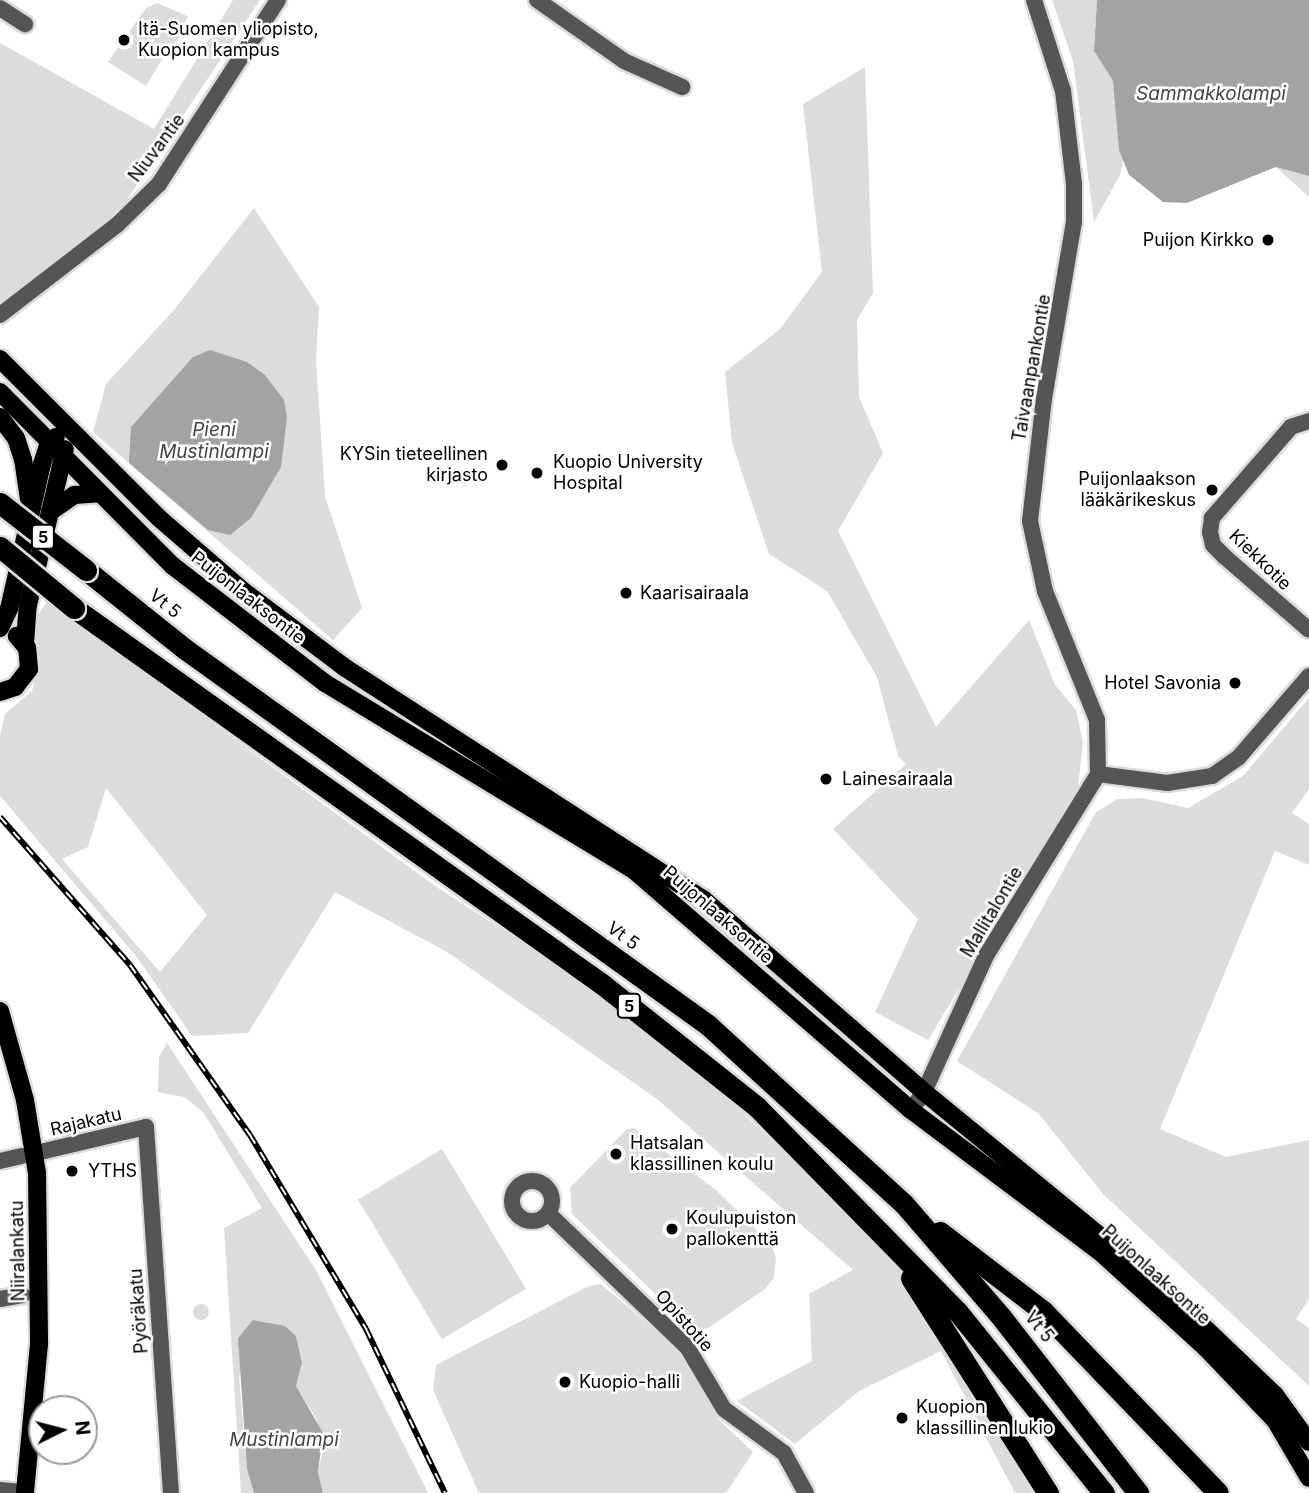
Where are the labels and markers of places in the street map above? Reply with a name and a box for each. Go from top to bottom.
place label: Itä-Suomen yliopisto, Kuopion kampus [138,19,319,61]
marker: Itä-Suomen yliopisto, Kuopion kampus [116,32,132,48]
place label: Puijon Kirkko [1143,229,1254,251]
marker: Puijon Kirkko [1260,232,1276,248]
place label: KYSin tieteellinen kirjasto [340,444,488,486]
place label: Kuopio University Hospital [553,452,703,494]
marker: KYSin tieteellinen kirjasto [494,457,510,473]
marker: Kuopio University Hospital [527,463,547,483]
place label: Puijonlaakson lääkärikeskus [1078,469,1196,512]
marker: Puijonlaakson lääkärikeskus [1202,480,1222,500]
place label: Kaarisairaala [640,582,749,604]
marker: Kaarisairaala [618,585,634,601]
place label: Hotel Savonia [1104,672,1221,694]
marker: Hotel Savonia [1227,675,1243,691]
place label: Lainesairaala [842,768,953,790]
marker: Lainesairaala [816,769,836,789]
place label: Hatsalan klassillinen koulu [630,1133,774,1176]
marker: Hatsalan klassillinen koulu [608,1146,624,1162]
place label: YTHS [88,1160,137,1182]
marker: YTHS [62,1161,82,1181]
place label: Koulupuiston pallokenttä [686,1208,796,1250]
marker: Koulupuiston pallokenttä [664,1221,680,1237]
place label: Kuopio-halli [579,1371,680,1393]
marker: Kuopio-halli [557,1374,573,1390]
place label: Kuopion klassillinen lukio [916,1397,1054,1440]
marker: Kuopion klassillinen lukio [894,1410,910,1426]

